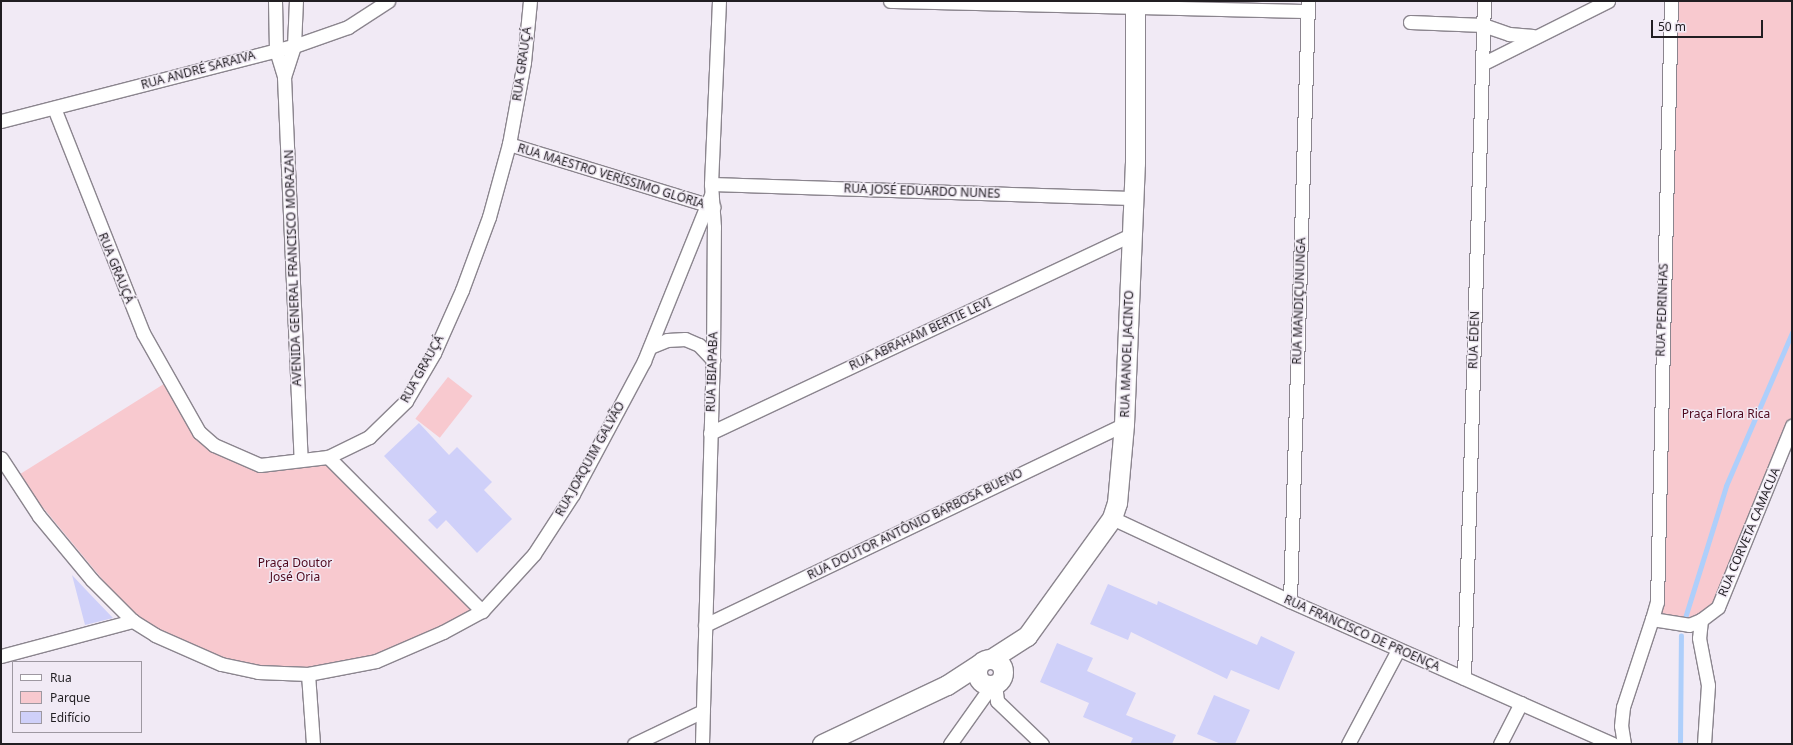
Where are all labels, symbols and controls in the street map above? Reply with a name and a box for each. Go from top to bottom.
scale bar [1653,12,1765,38]
text: 50 m [1658,18,1686,35]
street label: RUA GRAUÇÁ [510,26,534,102]
street label: RUA ANDRÉ SARAIVA [139,48,257,92]
street label: RUA MAESTRO VERÍSSIMO GLÓRIA [516,141,706,211]
street label: AVENIDA GENERAL FRANCISCO MORAZAN [282,149,304,387]
street label: RUA JOSÉ EDUARDO NUNES [843,181,1001,201]
street label: RUA GRAUÇÁ [95,231,137,305]
street label: RUA MANDIÇUNUNGA [1290,237,1308,365]
street label: RUA PEDRINHAS [1653,263,1671,357]
street label: RUA MANOEL JACINTO [1118,290,1136,418]
street label: RUA ABRAHAM BERTIE LEVI [847,295,993,373]
street label: RUA ÉDEN [1466,311,1482,369]
street label: RUA IBIAPABA [703,332,721,412]
street label: RUA GRAUÇÁ [398,333,446,405]
street label: RUA JOAQUIM GALVÃO [552,399,628,519]
park label: Praça Flora Rica [1682,407,1770,421]
street label: RUA DOUTOR ANTÔNIO BARBOSA BUENO [805,465,1025,583]
street label: RUA CORVETA CAMACUA [1715,465,1783,599]
park label: Praça Doutor José Oria [258,556,332,584]
street label: RUA FRANCISCO DE PROENÇA [1282,592,1442,674]
legend [12,661,142,733]
text: Rua [50,669,72,686]
text: Parque [50,689,90,706]
text: Edifício [50,709,91,726]

